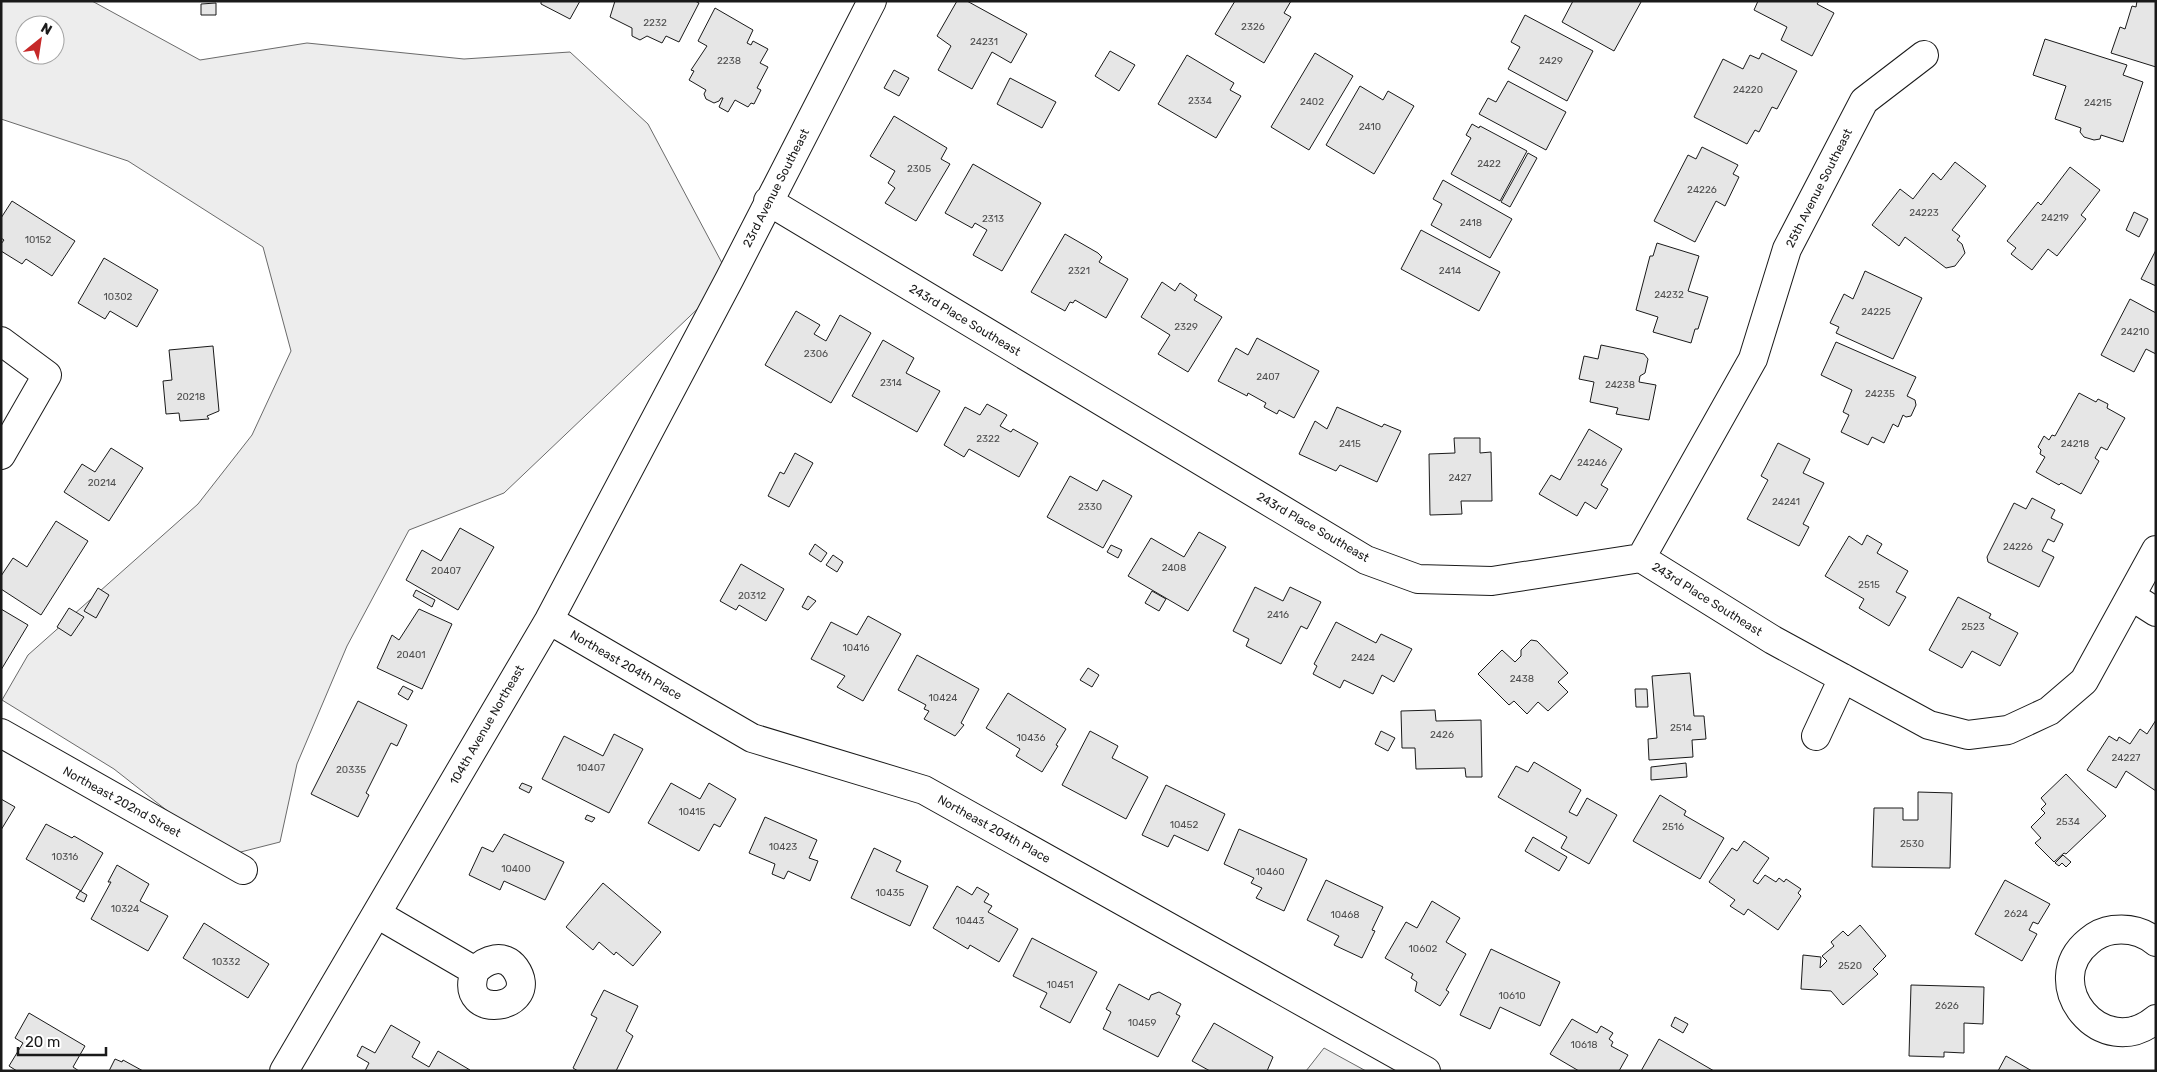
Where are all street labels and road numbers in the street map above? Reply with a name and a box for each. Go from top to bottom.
street label: 23rd Avenue Southeast [740,126,812,250]
street label: 25th Avenue Southeast [1783,126,1855,250]
street label: 243rd Place Southeast [907,281,1023,359]
street label: 243rd Place Southeast [1254,489,1372,565]
street label: 243rd Place Southeast [1649,559,1765,639]
street label: Northeast 204th Place [568,627,685,703]
street label: 104th Avenue Northeast [447,662,527,787]
street label: Northeast 202nd Street [61,764,184,840]
street label: Northeast 204th Place [935,792,1053,866]

